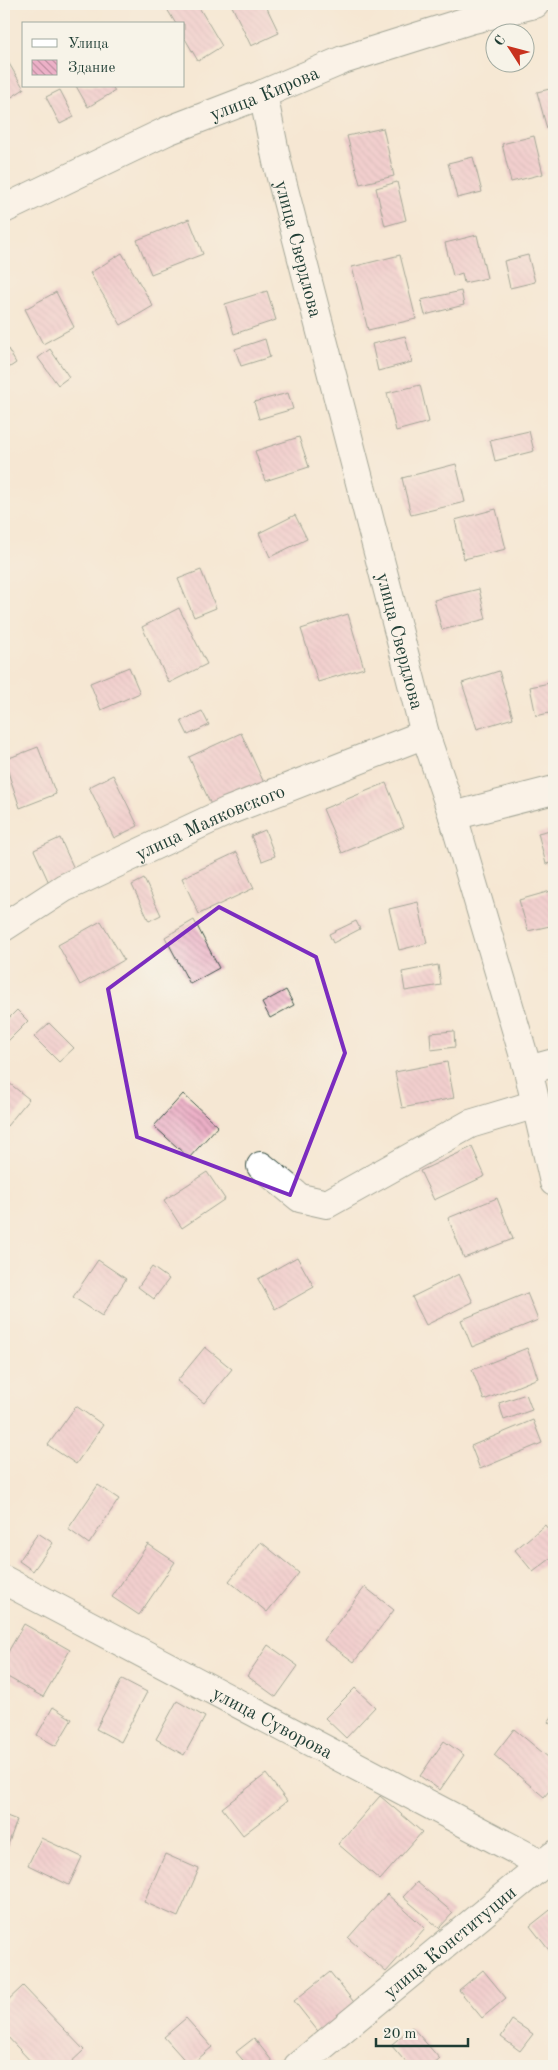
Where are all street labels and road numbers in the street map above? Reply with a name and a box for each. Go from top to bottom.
street label: улица Кирова [208,64,323,126]
street label: улица Свердлова [270,179,324,320]
street label: улица Свердлова [372,571,425,713]
street label: улица Маяковского [133,783,288,865]
street label: улица Суворова [208,1685,336,1764]
street label: улица Конституции [381,1883,521,2003]

